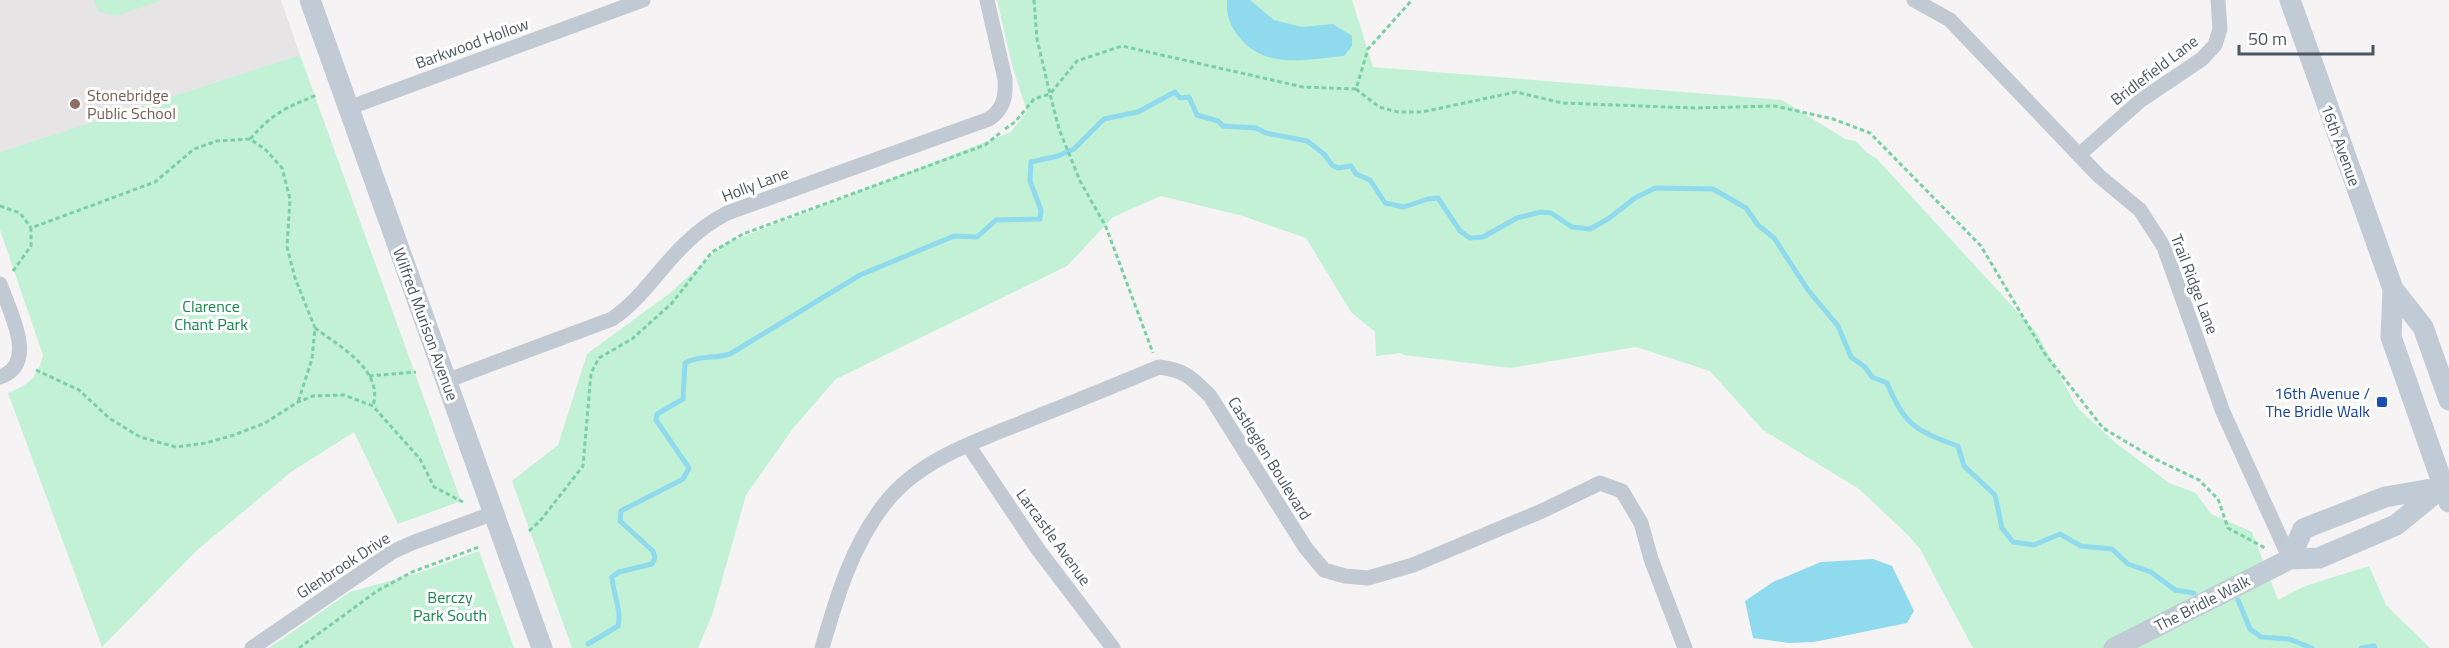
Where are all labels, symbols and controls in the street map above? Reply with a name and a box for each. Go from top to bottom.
street label: Barkwood Hollow [412,11,532,75]
scale bar [2239,18,2372,56]
text: 50 m [2248,25,2287,52]
street label: Bridlefield Lane [2105,29,2203,111]
place label: Stonebridge Public School [87,83,176,125]
marker: Stonebridge Public School [68,97,82,111]
street label: 16th Avenue [2315,101,2367,189]
street label: Holly Lane [718,160,792,208]
street label: Trail Ridge Lane [2165,231,2225,337]
street label: Wilfred Murison Avenue [387,244,465,404]
park label: Clarence Chant Park [174,294,248,336]
place label: 16th Avenue / The Bridle Walk [2265,381,2370,423]
street label: Castleglen Boulevard [1222,392,1318,524]
marker: 16th Avenue / The Bridle Walk [2375,395,2389,409]
street label: Larcastle Avenue [1011,484,1097,590]
street label: Glenbrook Drive [292,526,394,604]
street label: The Bridle Walk [2150,568,2254,637]
park label: Berczy Park South [413,585,487,627]

